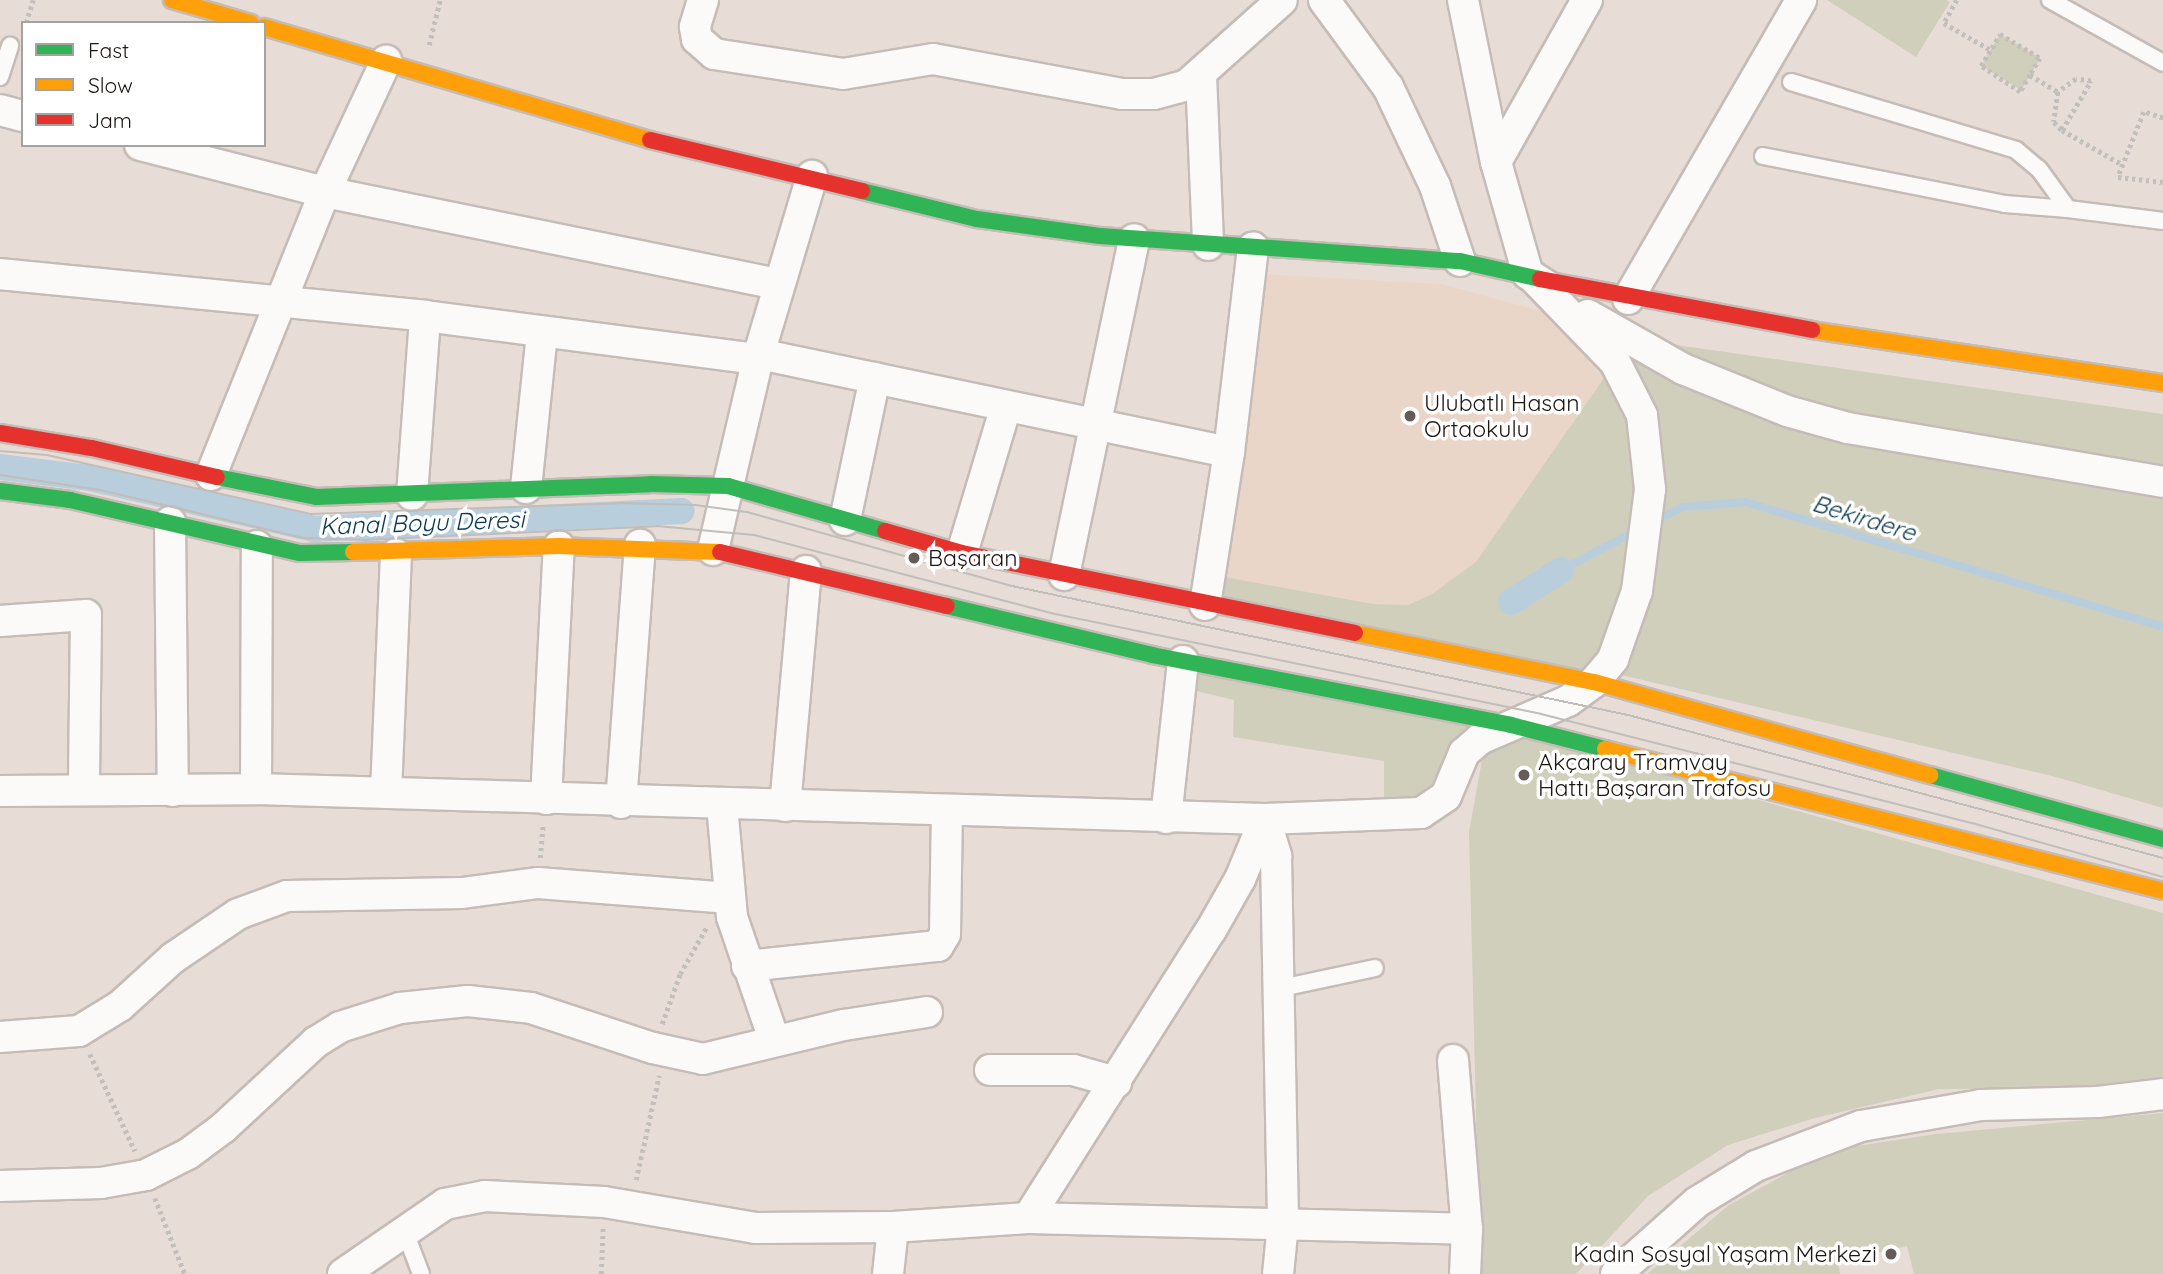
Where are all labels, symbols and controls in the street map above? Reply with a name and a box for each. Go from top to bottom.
legend [21,21,266,147]
text: Fast [88,37,129,63]
text: Slow [88,72,133,98]
text: Jam [88,107,132,133]
place label: Ulubatlı Hasan Ortaokulu [1424,389,1580,443]
marker: Ulubatlı Hasan Ortaokulu [1402,408,1418,424]
water label: Bekirdere [1809,489,1919,547]
water label: Kanal Boyu Deresi [319,505,525,541]
place label: Başaran [928,544,1017,572]
marker: Başaran [906,550,922,566]
place label: Akçaray Tramvay Hattı Başaran Trafosu [1538,748,1771,802]
marker: Akçaray Tramvay Hattı Başaran Trafosu [1516,767,1532,783]
place label: Kadın Sosyal Yaşam Merkezi [1573,1240,1877,1268]
marker: Kadın Sosyal Yaşam Merkezi [1883,1246,1899,1262]

